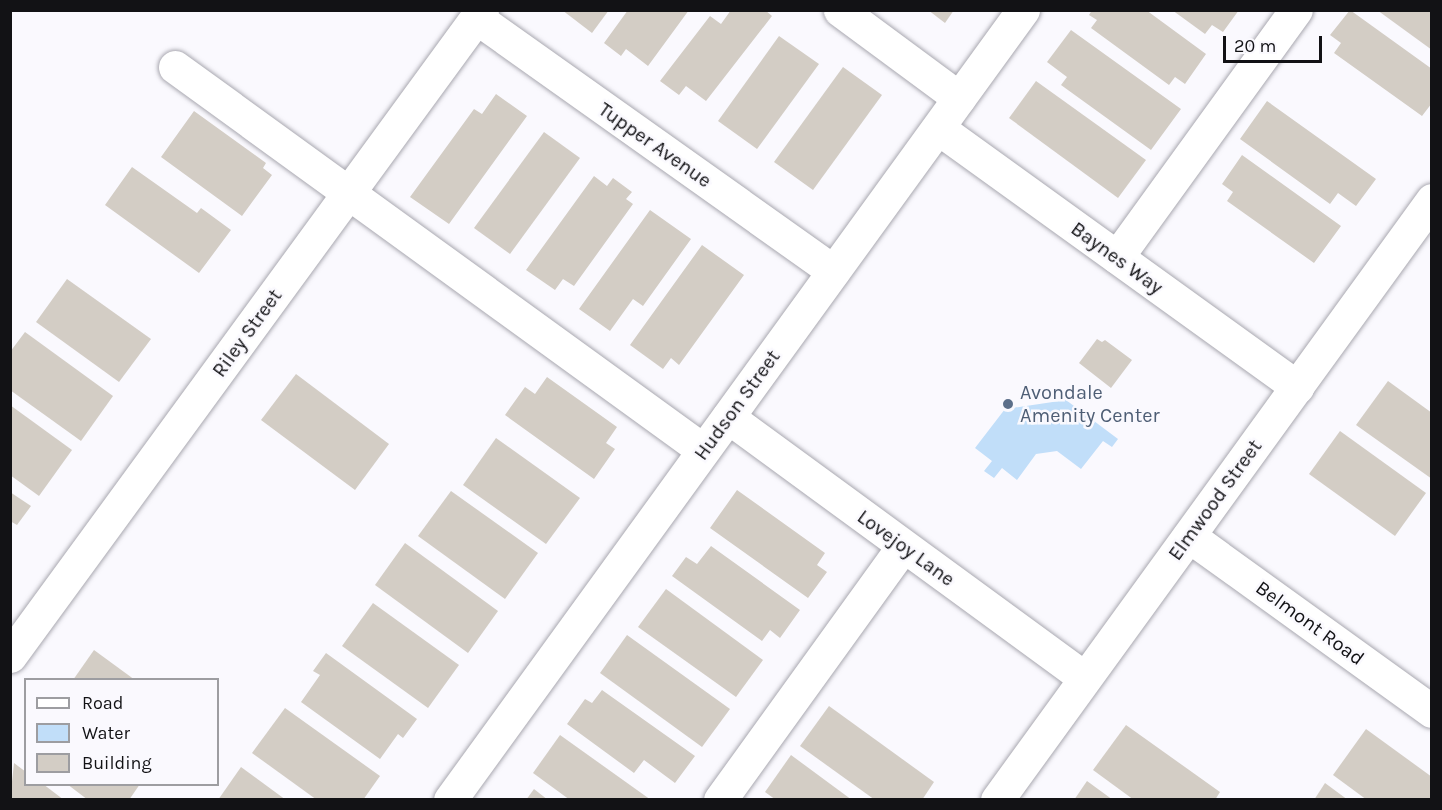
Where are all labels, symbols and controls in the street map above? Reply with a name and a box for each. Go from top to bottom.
scale bar [1226,24,1325,62]
text: 20 m [1234,35,1276,57]
street label: Tupper Avenue [594,97,716,193]
street label: Baynes Way [1066,217,1168,299]
street label: Riley Street [207,284,287,382]
street label: Hudson Street [689,345,785,465]
place label: Avondale Amenity Center [1020,380,1160,427]
marker: Avondale Amenity Center [1001,397,1015,411]
street label: Elmwood Street [1163,435,1267,565]
street label: Lovejoy Lane [853,505,959,591]
street label: Belmont Road [1251,576,1369,670]
legend [24,678,219,786]
text: Road [82,692,123,714]
text: Water [82,722,130,744]
text: Building [82,752,152,774]

